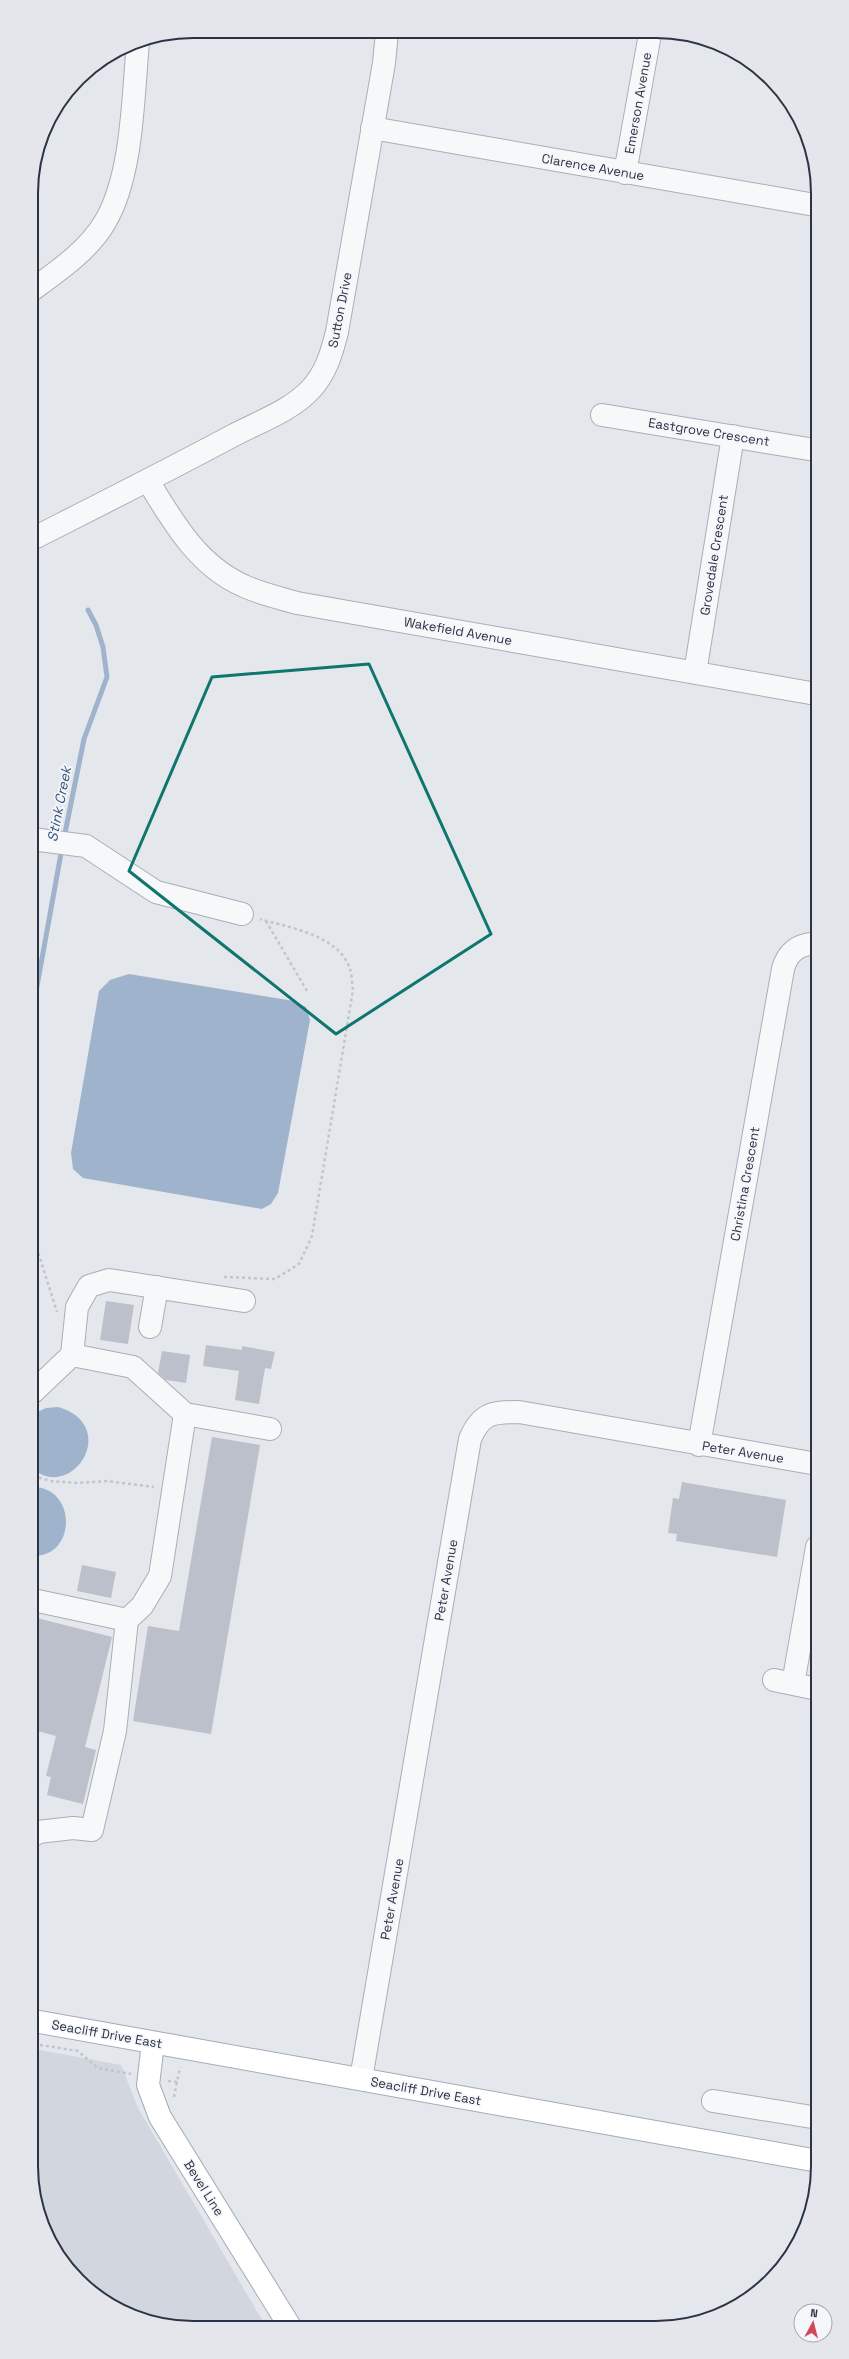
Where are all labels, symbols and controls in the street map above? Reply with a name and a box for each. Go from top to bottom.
street label: Emerson Avenue [621,51,655,155]
street label: Clarence Avenue [540,150,646,184]
street label: Sutton Drive [324,271,356,349]
street label: Eastgrove Crescent [647,414,771,450]
street label: Grovedale Crescent [696,493,732,617]
street label: Wakefield Avenue [402,613,514,649]
water label: Stink Creek [43,763,75,843]
street label: Christina Crescent [727,1125,763,1243]
street label: Peter Avenue [701,1437,785,1467]
street label: Peter Avenue [430,1538,462,1622]
street label: Peter Avenue [376,1857,408,1941]
street label: Seacliff Drive East [50,2016,164,2052]
street label: Seacliff Drive East [369,2073,483,2109]
street label: Bevel Line [180,2157,228,2219]
north arrow [793,2303,833,2343]
text: N [810,2306,819,2320]

